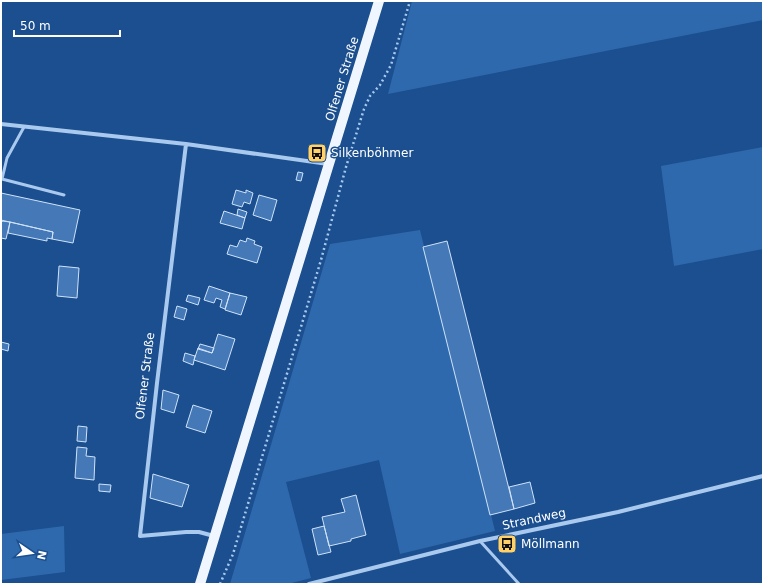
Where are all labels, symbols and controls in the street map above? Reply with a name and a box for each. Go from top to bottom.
scale bar [14,12,120,38]
text: 50 m [20,19,51,33]
street label: Olfener Straße [322,35,362,123]
bus stop icon: Silkenböhmer [306,142,328,164]
place label: Silkenböhmer [331,146,413,160]
street label: Olfener Straße [133,332,157,420]
street label: Strandweg [501,505,567,533]
north arrow [12,533,52,573]
bus stop icon: Möllmann [496,533,518,555]
place label: Möllmann [521,537,580,551]
text: N [34,549,49,561]

